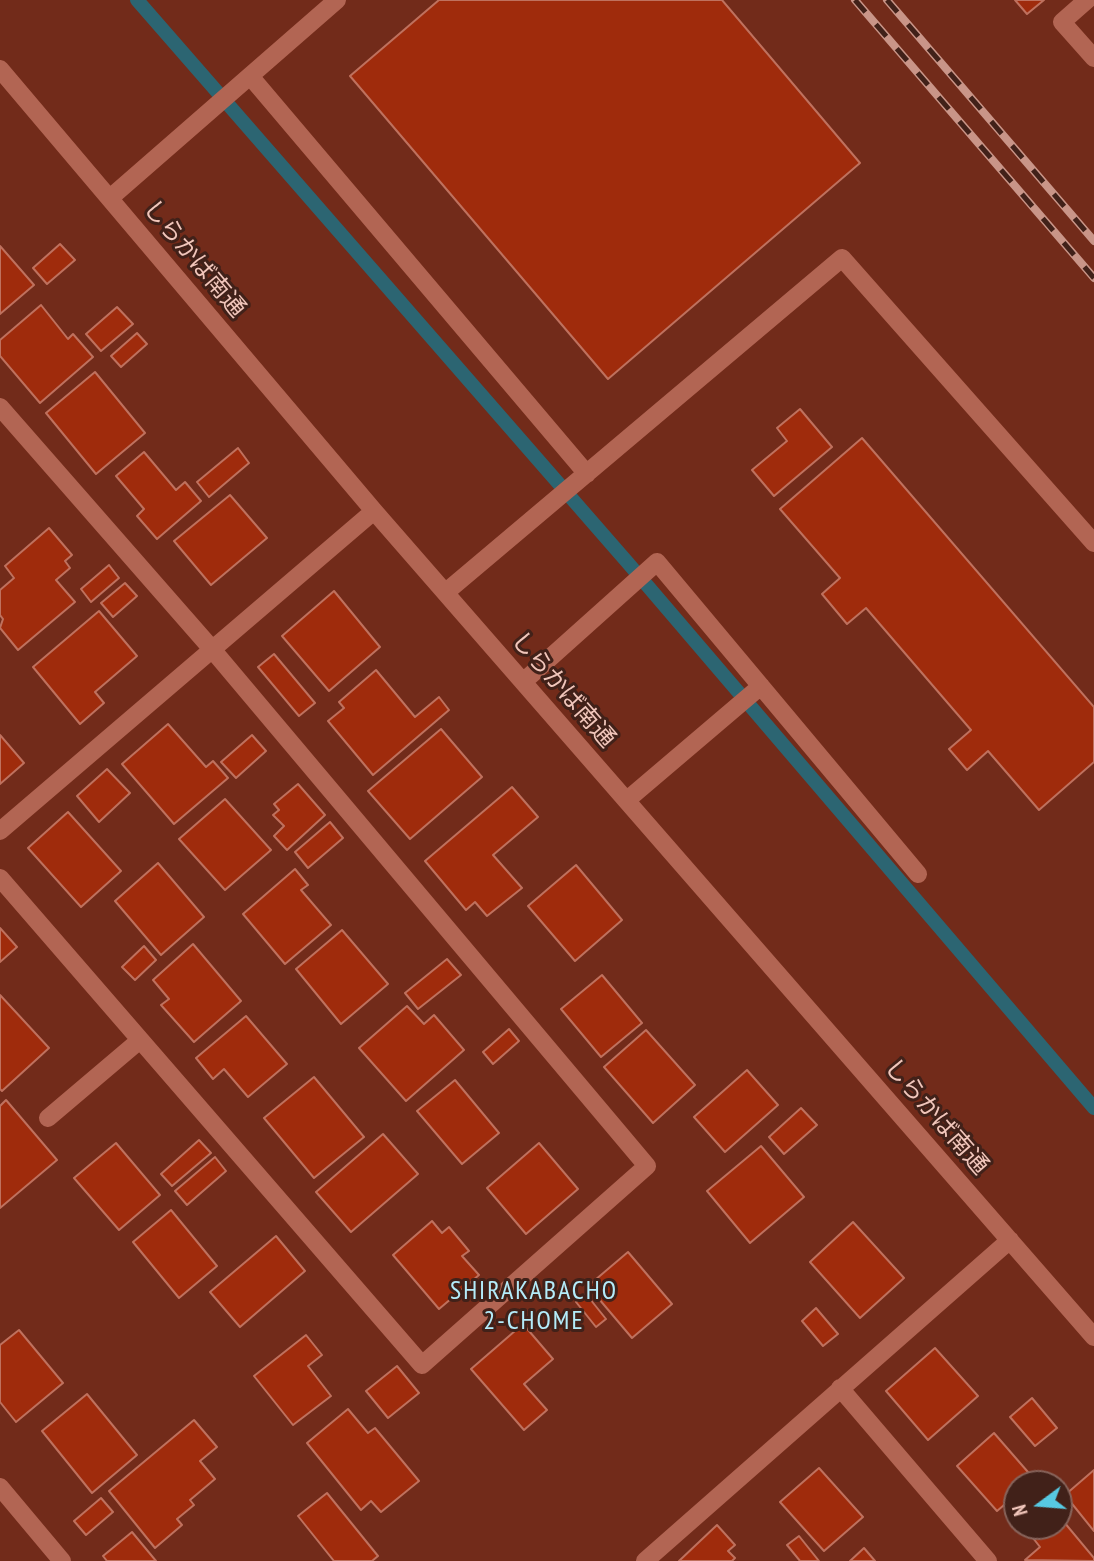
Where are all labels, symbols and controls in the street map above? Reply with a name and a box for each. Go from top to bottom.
street label: しらかば南通 [137,195,251,323]
street label: しらかば南通 [505,626,621,754]
street label: しらかば南通 [878,1053,994,1181]
district label: SHIRAKABACHO 2-CHOME [452,1276,616,1338]
north arrow [1003,1470,1073,1540]
text: N [1007,1502,1033,1518]

